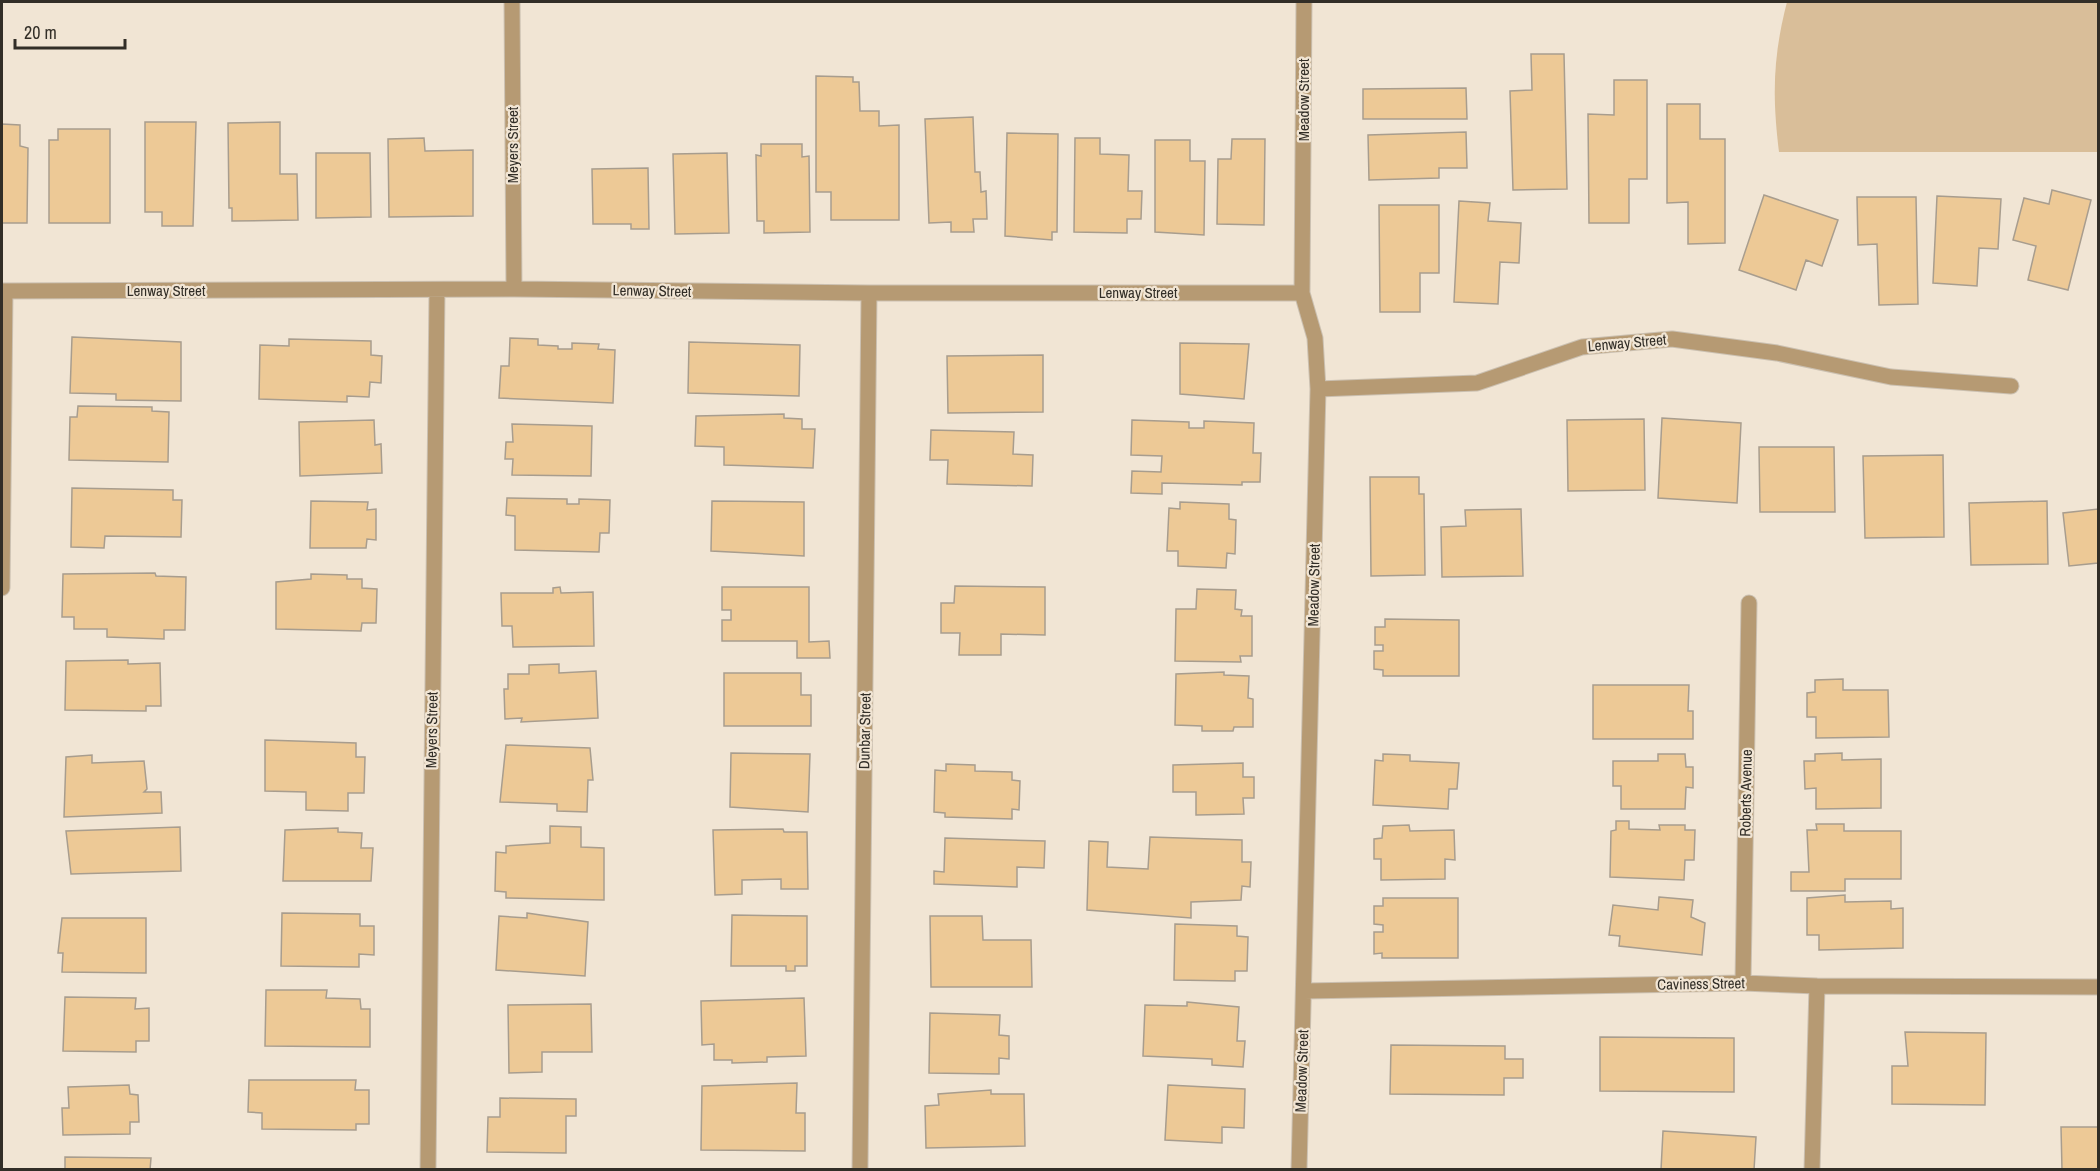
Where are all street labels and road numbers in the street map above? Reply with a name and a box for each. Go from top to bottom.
street label: Meadow Street [1293,58,1314,141]
street label: Meyers Street [502,106,523,183]
street label: Lenway Street [613,279,692,302]
street label: Lenway Street [127,280,206,301]
street label: Lenway Street [1099,282,1178,303]
street label: Lenway Street [1587,329,1668,356]
street label: Meadow Street [1302,543,1325,627]
street label: Meyers Street [420,691,443,768]
street label: Dunbar Street [853,692,876,769]
street label: Roberts Avenue [1734,749,1757,837]
street label: Caviness Street [1657,972,1746,995]
street label: Meadow Street [1290,1029,1313,1113]

